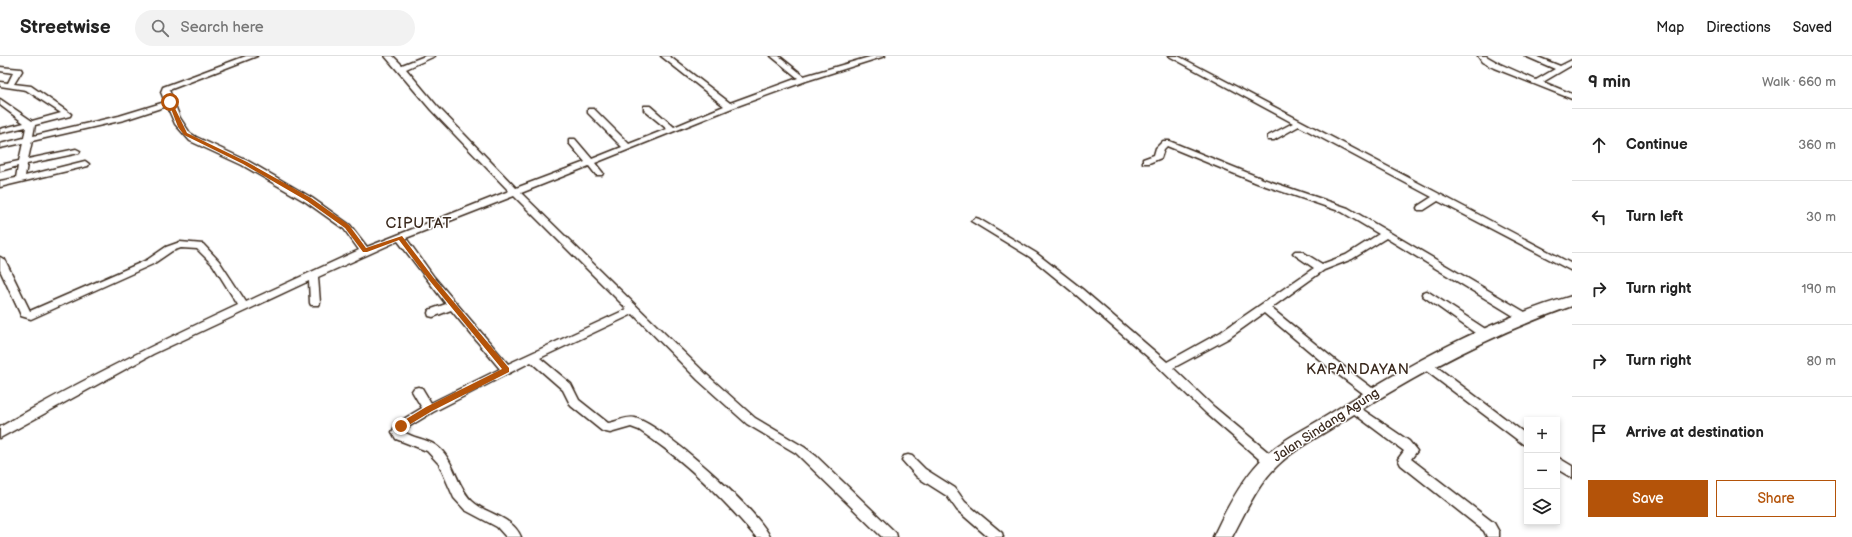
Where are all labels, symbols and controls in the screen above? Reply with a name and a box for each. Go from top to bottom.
search box [135,10,415,46]
text: Streetwise [20,16,111,39]
icon: search [149,17,171,39]
text: Search here [181,18,264,37]
text: Map [1656,19,1684,36]
text: Directions [1706,19,1771,36]
text: Saved [1793,19,1832,36]
text: 9 min [1588,72,1631,92]
text: Walk · 660 m [1762,74,1836,90]
route start [161,93,179,111]
icon: ahead [1588,134,1610,156]
text: Continue [1626,135,1688,154]
text: 360 m [1798,137,1836,153]
icon: left [1588,206,1610,228]
text: Turn left [1626,207,1683,226]
text: 30 m [1806,209,1836,225]
district label: CIPUTAT [386,214,452,233]
icon: right [1588,278,1610,300]
text: Turn right [1626,279,1691,298]
text: 190 m [1802,281,1836,297]
icon: right [1588,350,1610,372]
text: Turn right [1626,351,1691,370]
text: 80 m [1807,353,1836,369]
district label: KAPANDAYAN [1306,360,1410,379]
street label: Jalan Sindang Agung [1270,385,1382,465]
route end [392,417,410,435]
map controls [1524,417,1560,525]
button: + [1524,417,1560,453]
icon: arrive [1588,422,1610,444]
text: Arrive at destination [1626,423,1764,442]
button: − [1524,453,1560,489]
button: Save [1588,480,1708,517]
button: Share [1716,480,1836,517]
button: layers [1524,489,1560,525]

